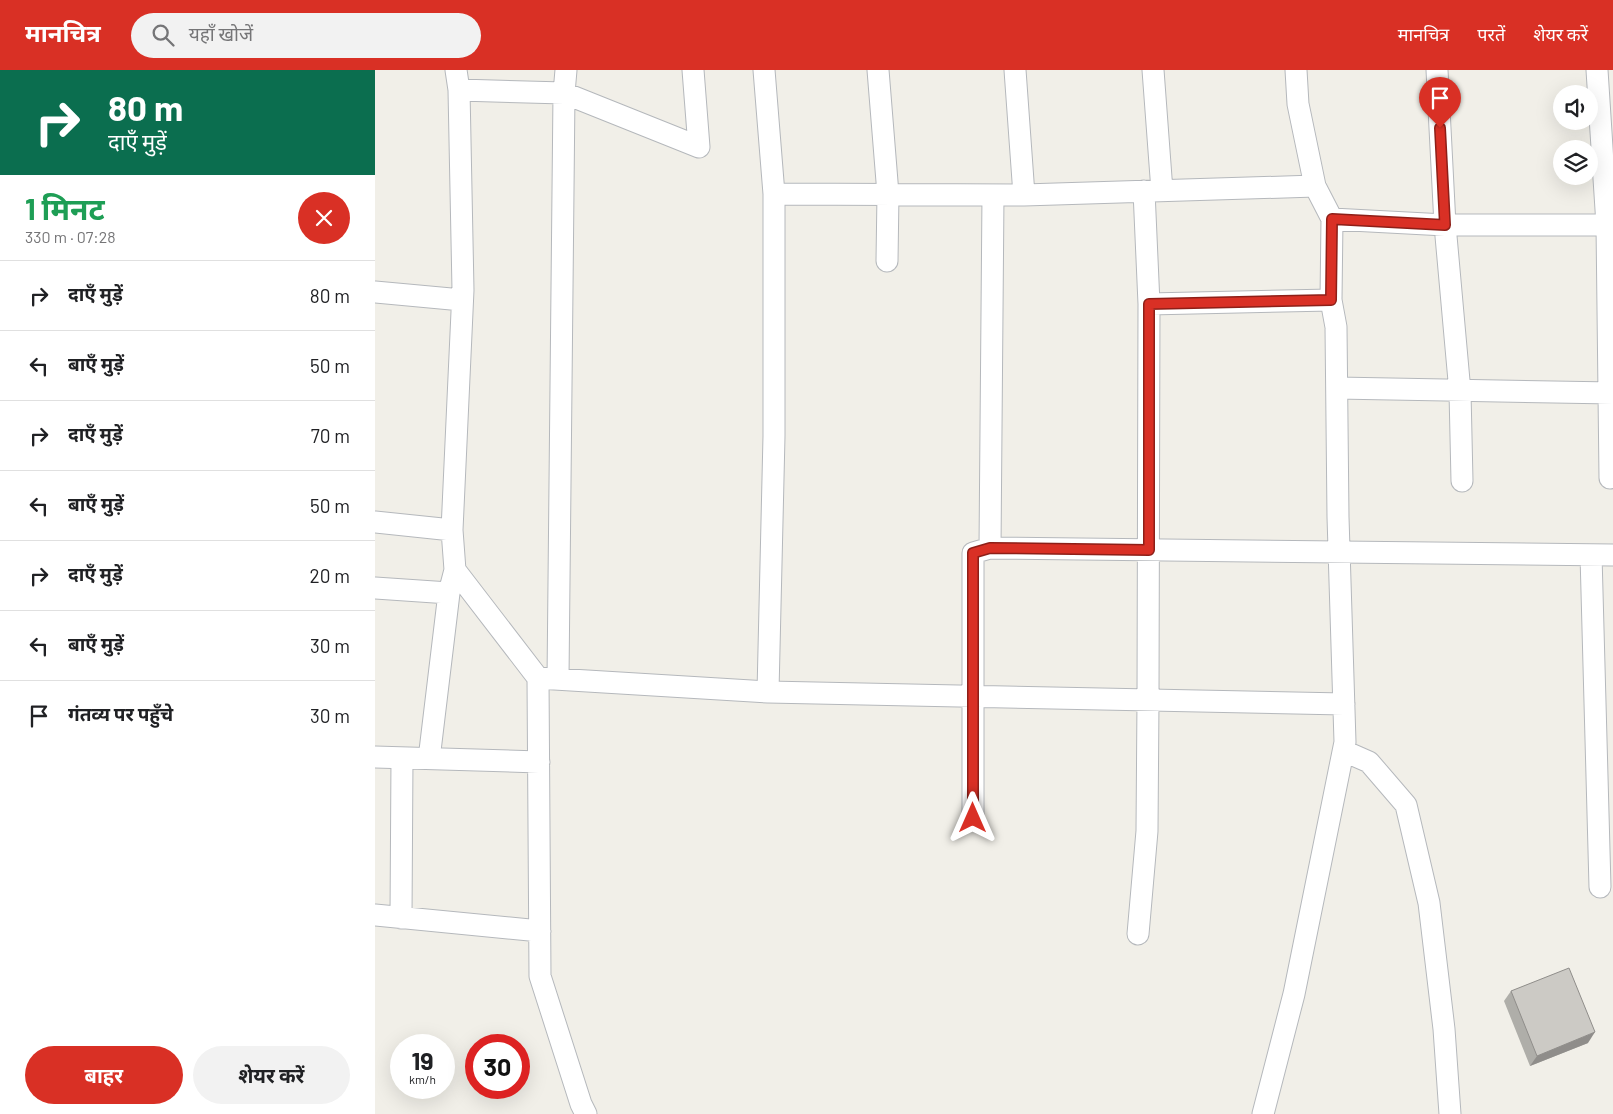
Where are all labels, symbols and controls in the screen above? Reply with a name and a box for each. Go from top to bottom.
search box [131,13,481,58]
text: मानचित्र [25,18,101,47]
icon: search [149,21,177,49]
text: यहाँ खोजें [189,22,253,45]
text: मानचित्र [1398,23,1449,45]
text: परतें [1477,23,1505,45]
text: शेयर करें [1533,23,1588,45]
pin [1419,77,1461,128]
icon: arrive [1426,84,1454,112]
map controls [1553,85,1598,185]
button: sound [1553,85,1598,130]
text: 80 m [108,86,183,128]
icon: right [25,90,90,155]
text: दाएँ मुड़ें [108,128,167,154]
button: layers [1553,140,1598,185]
text: 1 मिनट [25,190,105,226]
button: close [298,192,350,244]
text: 330 m · 07:28 [25,227,116,246]
icon: right [25,282,53,310]
text: दाएँ मुड़ें [68,282,123,305]
text: 80 m [310,284,350,307]
icon: left [25,352,53,380]
text: बाएँ मुड़ें [68,352,124,375]
text: 50 m [310,354,350,377]
icon: right [25,422,53,450]
text: दाएँ मुड़ें [68,422,123,445]
text: 70 m [311,424,350,447]
icon: left [25,492,53,520]
text: बाएँ मुड़ें [68,492,124,515]
text: 50 m [310,494,350,517]
icon: right [25,562,53,590]
text: दाएँ मुड़ें [68,562,123,585]
text: 20 m [310,564,350,587]
icon: left [25,632,53,660]
text: बाएँ मुड़ें [68,632,124,655]
text: 30 m [310,634,350,657]
icon: arrive [25,702,53,730]
text: गंतव्य पर पहुँचे [68,702,173,725]
text: 30 m [310,704,350,727]
position arrow [946,791,998,843]
speed limit sign: 30 [465,1034,530,1099]
text: 19 [411,1045,434,1075]
button: बाहर [25,1046,183,1104]
button: शेयर करें [193,1046,350,1104]
text: km/h [409,1072,436,1086]

